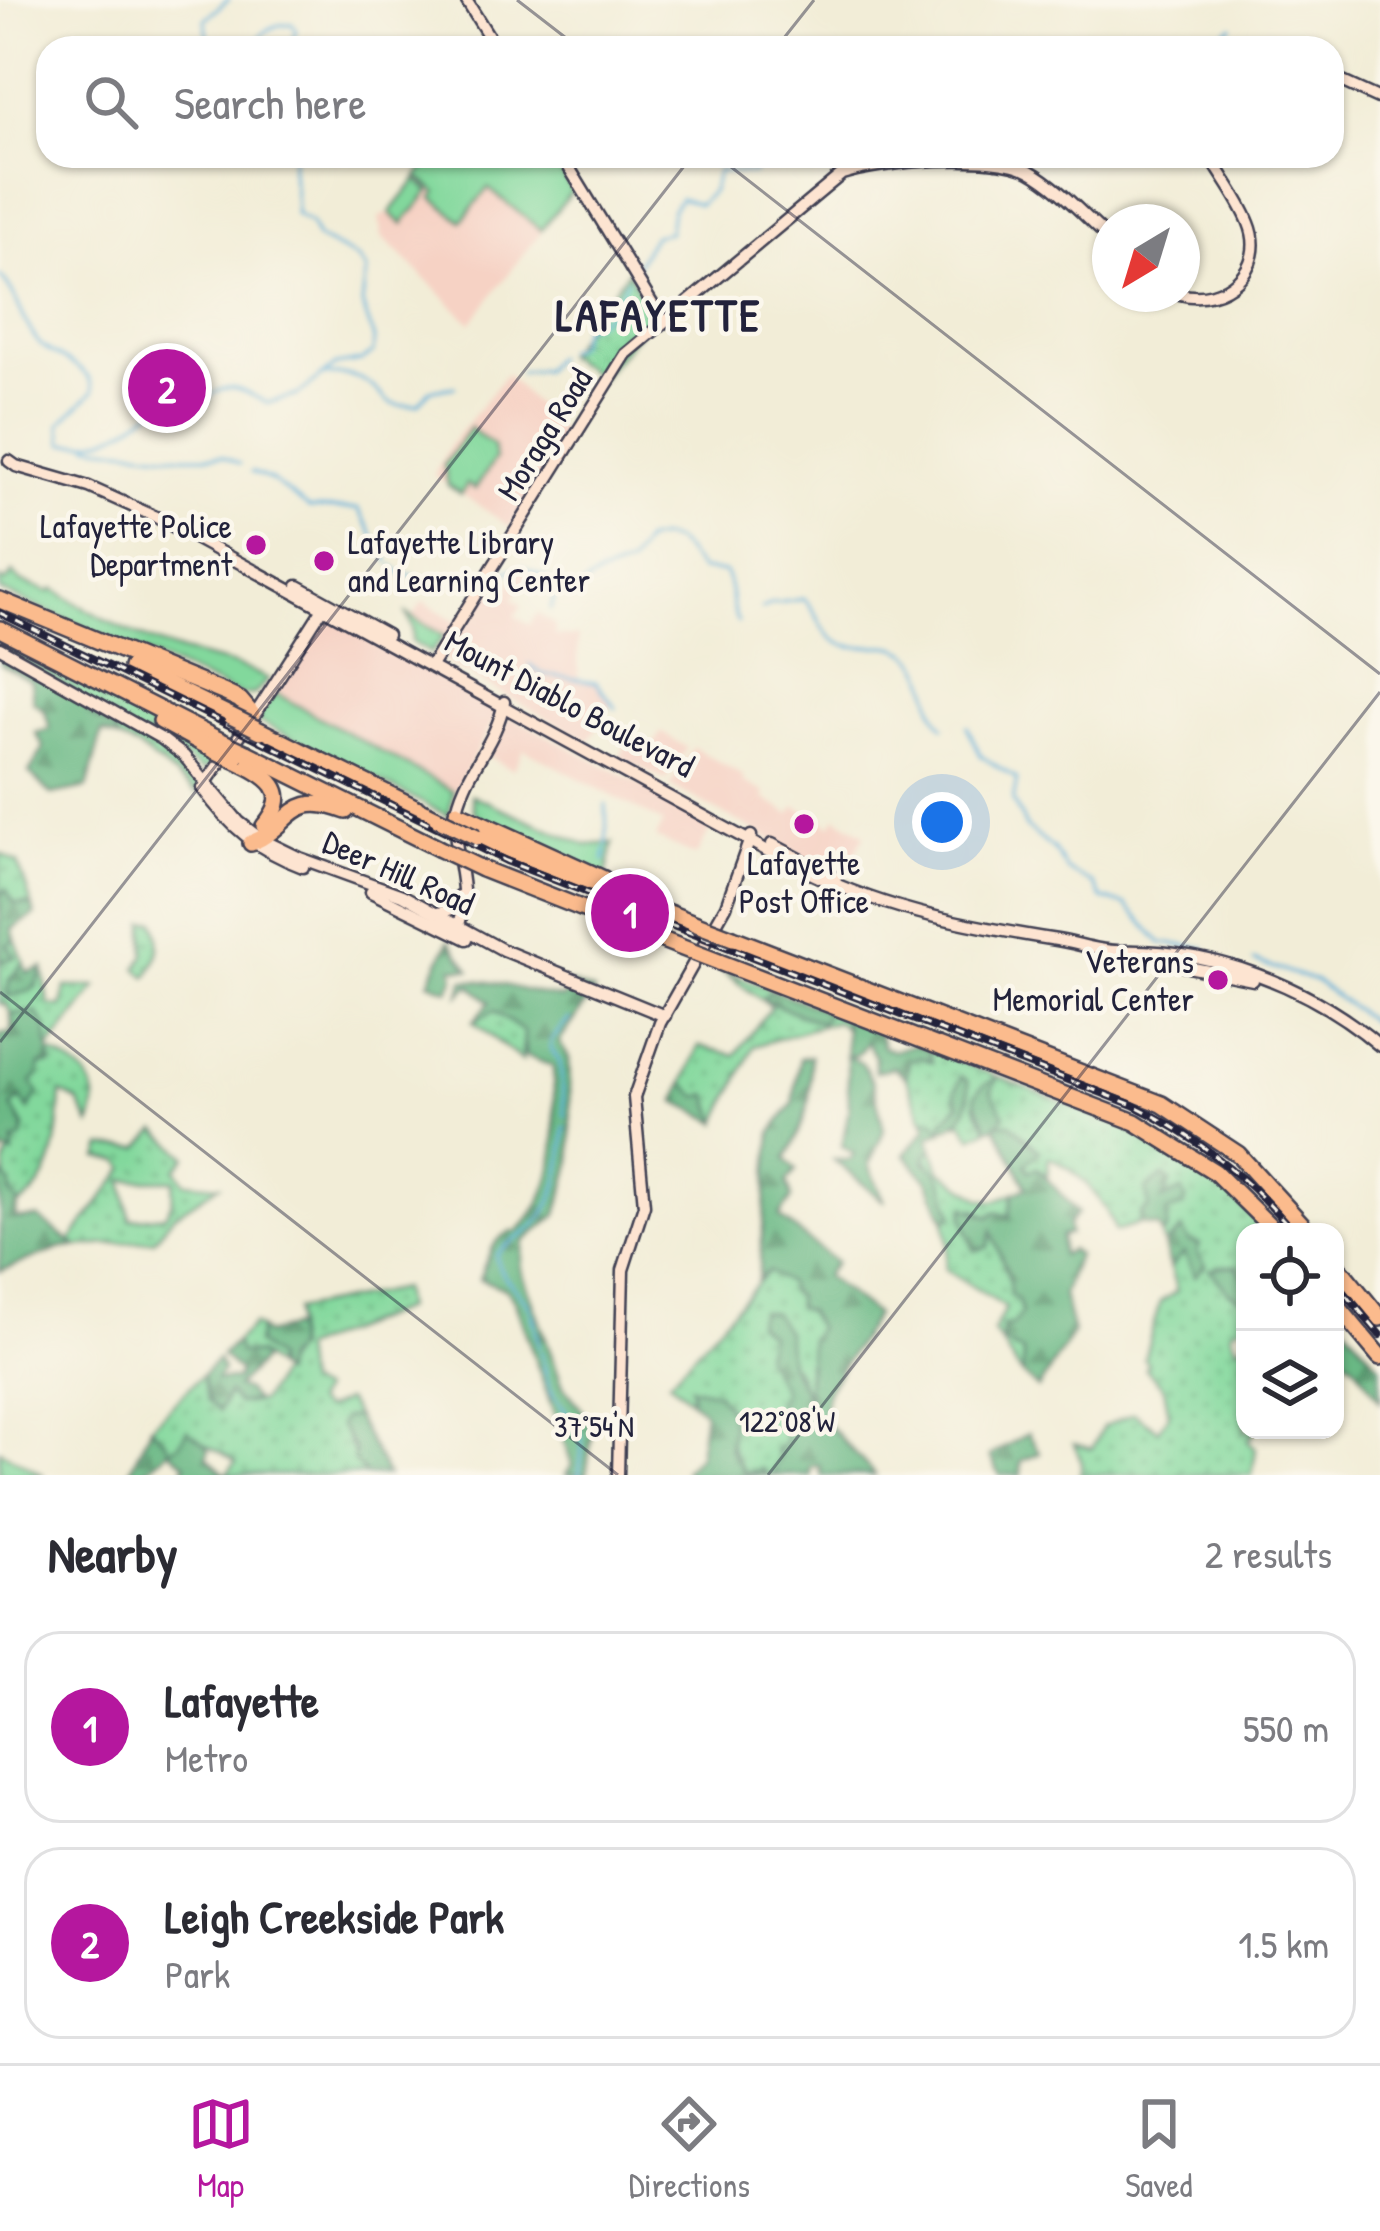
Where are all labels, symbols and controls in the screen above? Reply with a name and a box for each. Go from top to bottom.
search box [36,36,1344,168]
icon: search [78,69,144,135]
text: Search here [174,72,366,133]
north arrow [1092,204,1200,312]
district label: LAFAYETTE [556,284,762,345]
pin: 2 [128,343,206,433]
street label: Moraga Road [486,360,603,509]
place label: Lafayette Police Department [40,504,233,587]
place label: Lafayette Library and Learning Center [348,520,590,603]
marker: Lafayette Police Department [243,532,269,558]
marker: Lafayette Library and Learning Center [311,548,337,574]
street label: Mount Diablo Boulevard [438,619,702,787]
your location [912,792,972,852]
marker: Lafayette Post Office [791,811,817,837]
street label: Deer Hill Road [317,819,482,925]
place label: Lafayette Post Office [739,841,869,923]
pin: 1 [591,868,669,958]
place label: Veterans Memorial Center [993,939,1194,1021]
marker: Veterans Memorial Center [1205,967,1231,993]
map controls [1236,1223,1344,1439]
button: locate [1236,1223,1344,1331]
button: layers [1236,1331,1344,1439]
text: 122°08'W [739,1401,835,1441]
text: 37°54'N [554,1406,634,1446]
text: Nearby [48,1519,178,1588]
text: 2 results [1205,1527,1332,1580]
text: Lafayette [165,1670,319,1731]
text: 1 [83,1701,97,1754]
text: 550 m [1243,1701,1329,1754]
text: Metro [165,1731,248,1784]
text: Leigh Creekside Park [165,1886,504,1947]
text: 2 [81,1917,99,1970]
text: 1.5 km [1238,1917,1329,1970]
text: Park [165,1947,230,2000]
tab: Map [188,2091,254,2207]
tab: Directions [629,2091,750,2207]
tab: Saved [1125,2091,1192,2207]

